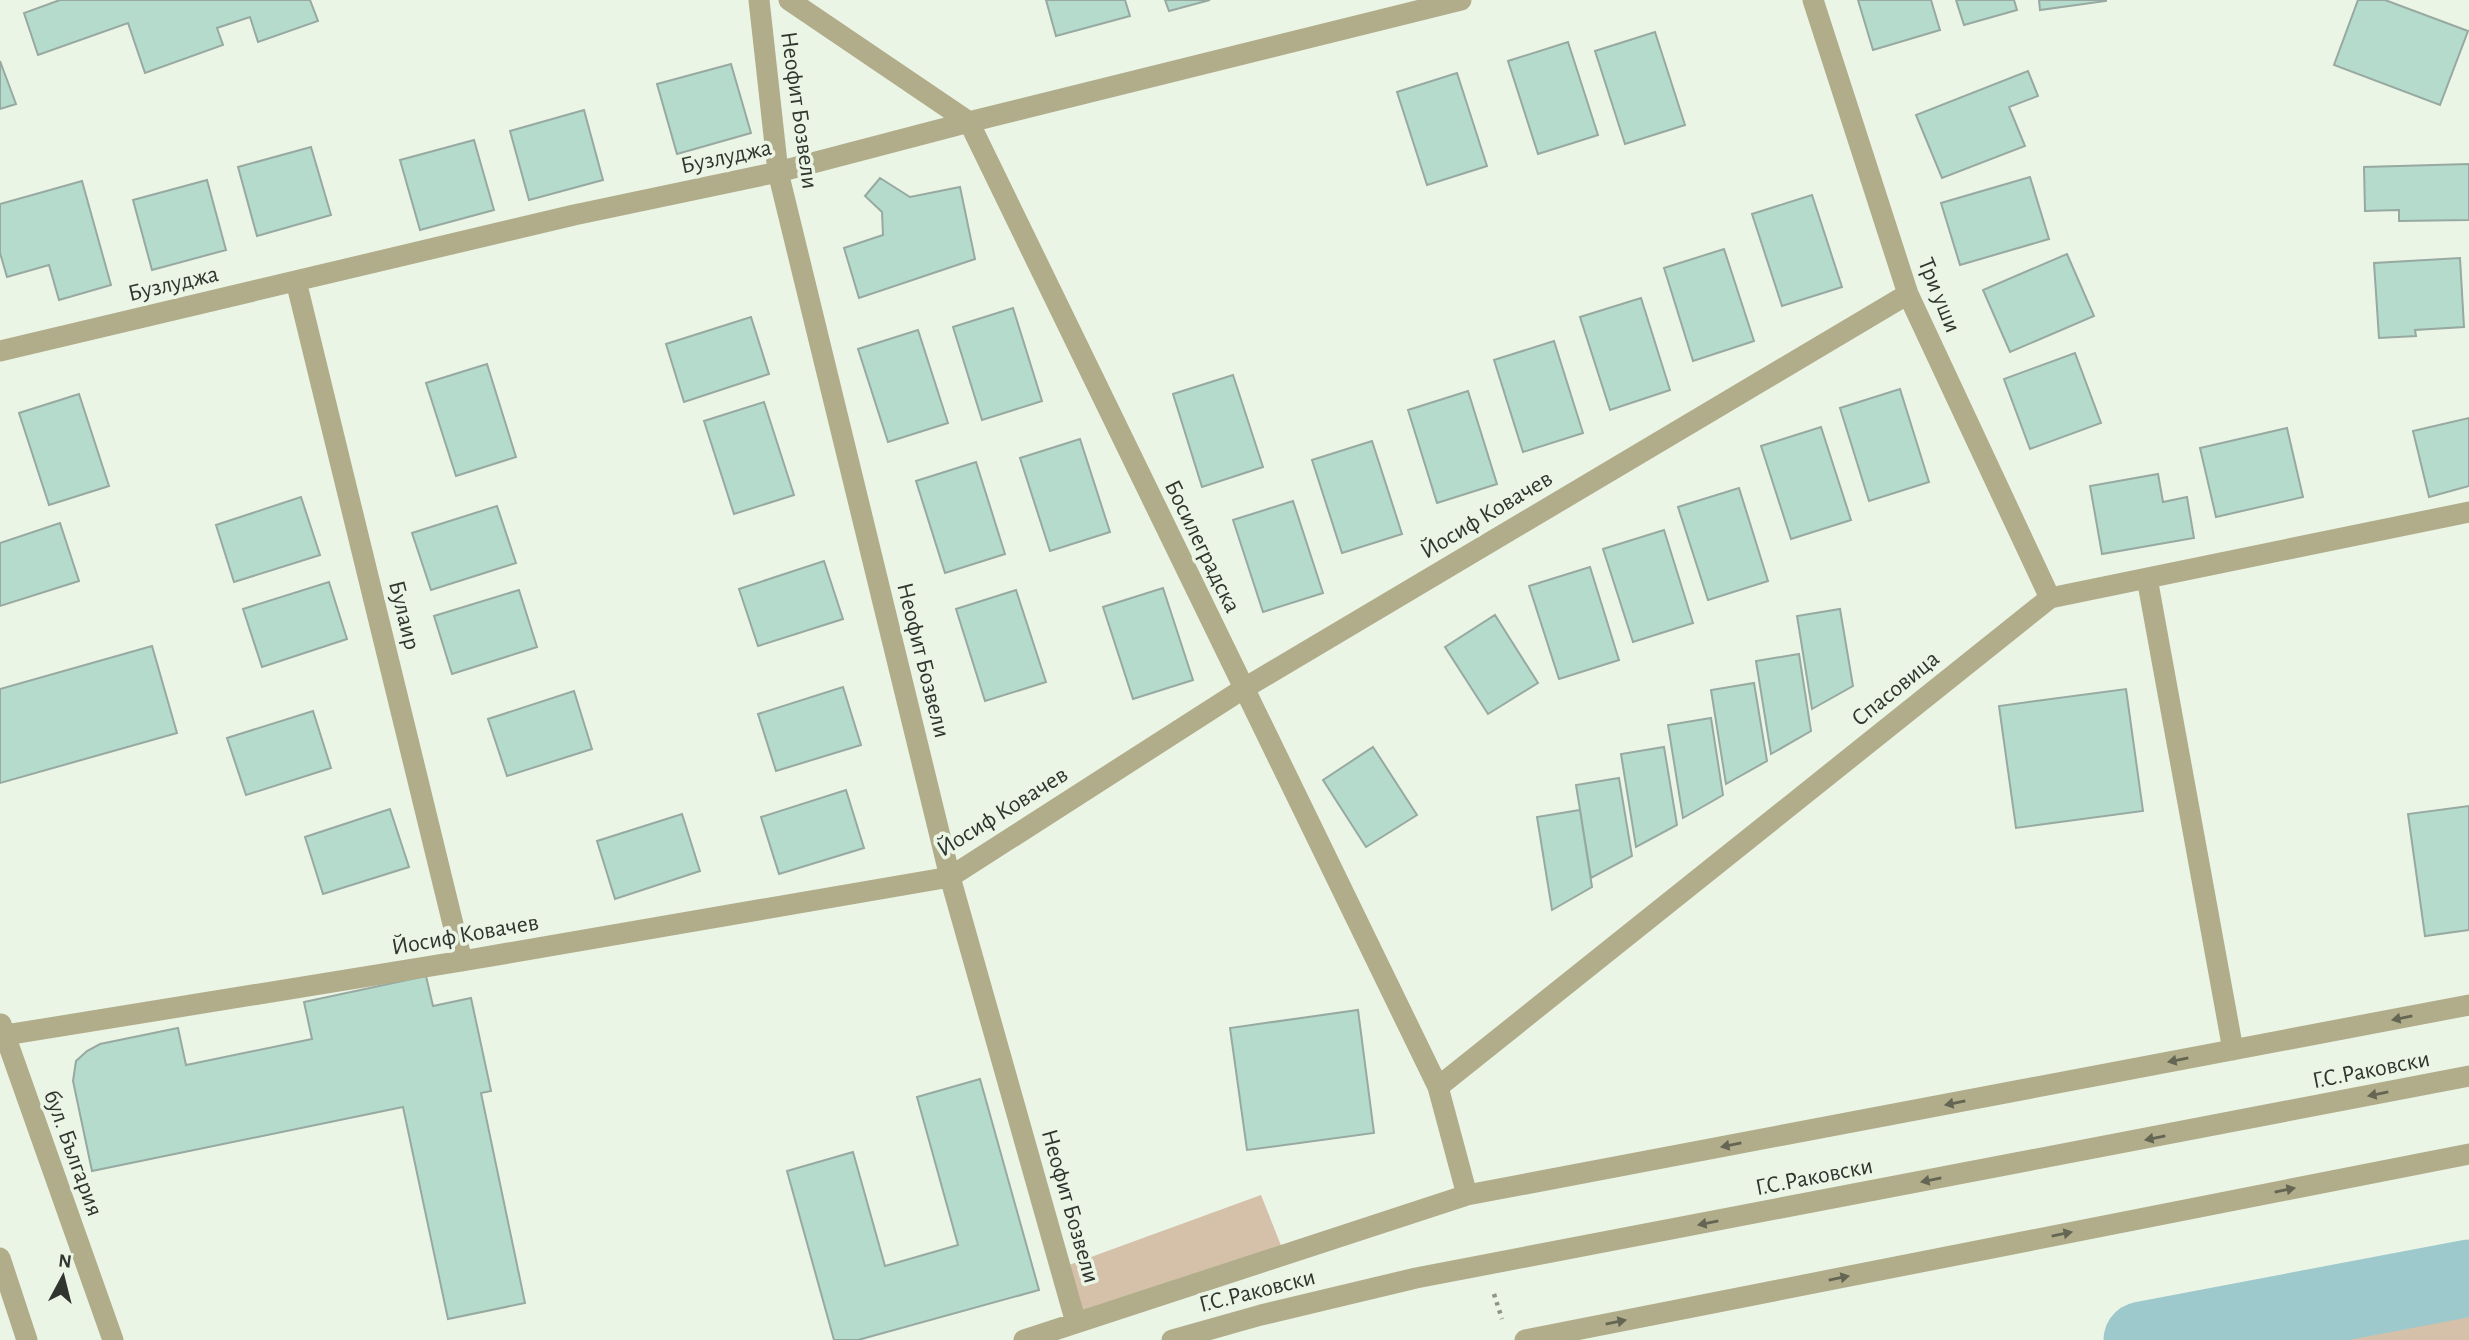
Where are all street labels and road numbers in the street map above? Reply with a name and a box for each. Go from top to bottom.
street label: Неофит Бозвели [776,30,822,191]
street label: Бузлуджа [679,136,774,178]
street label: Три уши [1913,255,1965,336]
street label: Бузлуджа [126,262,221,306]
street label: Йосиф Ковачев [1417,466,1557,563]
street label: Босилеградска [1160,476,1245,617]
street label: Булаир [384,578,424,652]
street label: Неофит Бозвели [892,580,954,740]
street label: Спасовица [1847,646,1944,731]
street label: Йосиф Ковачев [933,762,1072,861]
street label: Йосиф Ковачев [390,910,541,960]
street label: Г.С.Раковски [2310,1047,2432,1093]
street label: бул. България [39,1087,107,1220]
street label: Неофит Бозвели [1037,1127,1103,1286]
street label: Г.С.Раковски [1753,1154,1875,1200]
street label: Г.С.Раковски [1197,1265,1318,1317]

